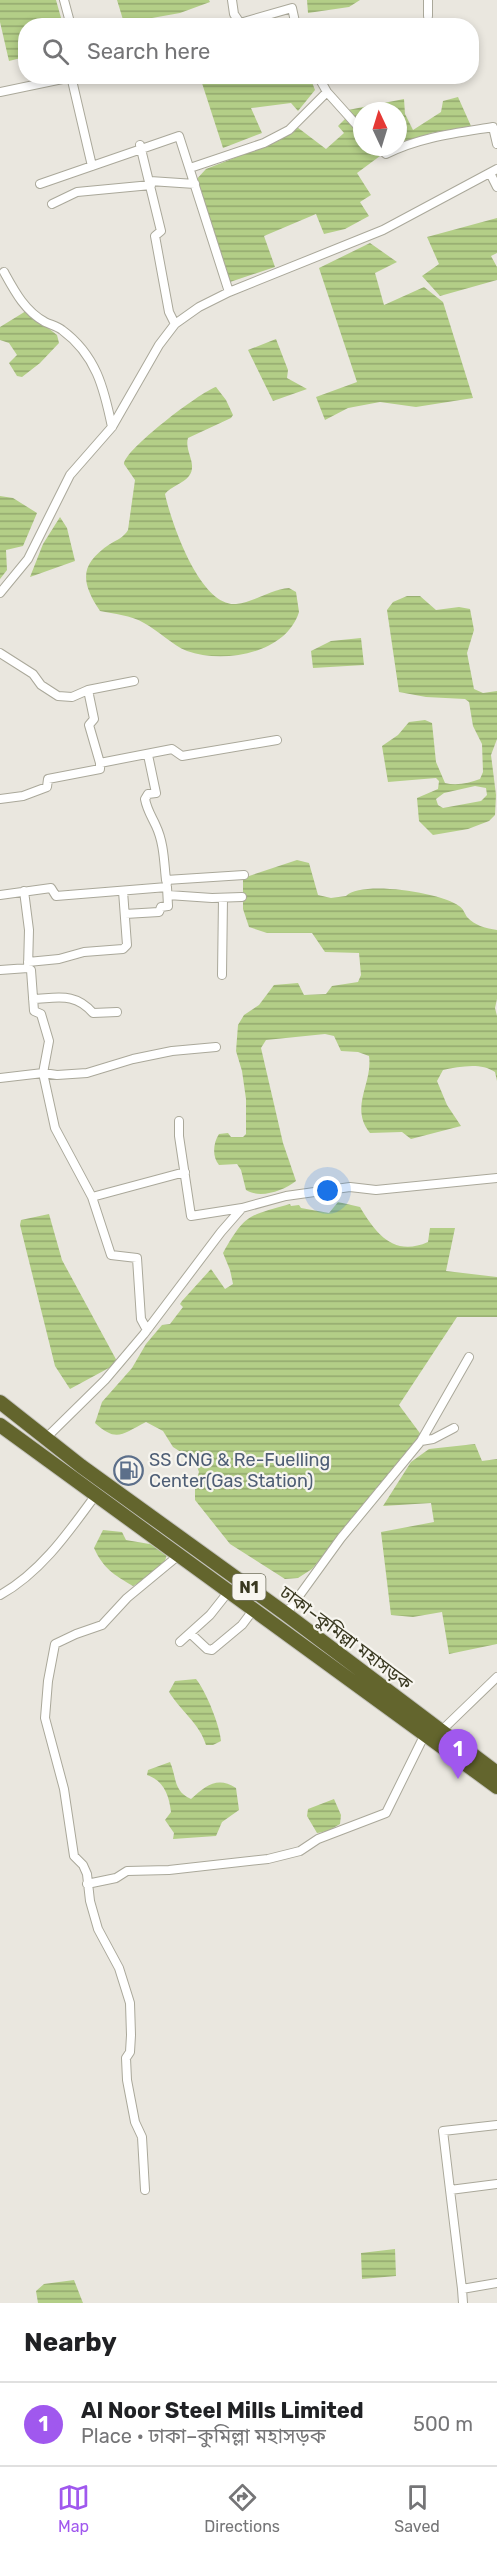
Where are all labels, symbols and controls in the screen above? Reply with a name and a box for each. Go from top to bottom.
search box [18,18,479,84]
icon: search [39,35,72,68]
text: Search here [87,38,210,65]
north arrow [353,102,407,156]
your location [313,1176,342,1205]
place label: SS CNG & Re-Fuelling Center(Gas Station) [149,1449,330,1492]
fuel station icon: SS CNG & Re-Fuelling Center(Gas Station) [112,1454,144,1486]
road number: N1 [232,1574,266,1600]
street label: ঢাকা–কুমিল্লা মহাসড়ক [275,1581,417,1695]
pin: 1 [438,1730,478,1779]
text: Nearby [24,2327,117,2358]
text: Al Noor Steel Mills Limited [81,2397,364,2424]
text: 1 [39,2412,48,2436]
text: 500 m [413,2412,473,2436]
text: Place · ঢাকা–কুমিল্লা মহাসড়ক [81,2424,326,2448]
tab: Map [57,2481,90,2536]
tab: Directions [204,2481,280,2536]
tab: Saved [394,2481,440,2536]

